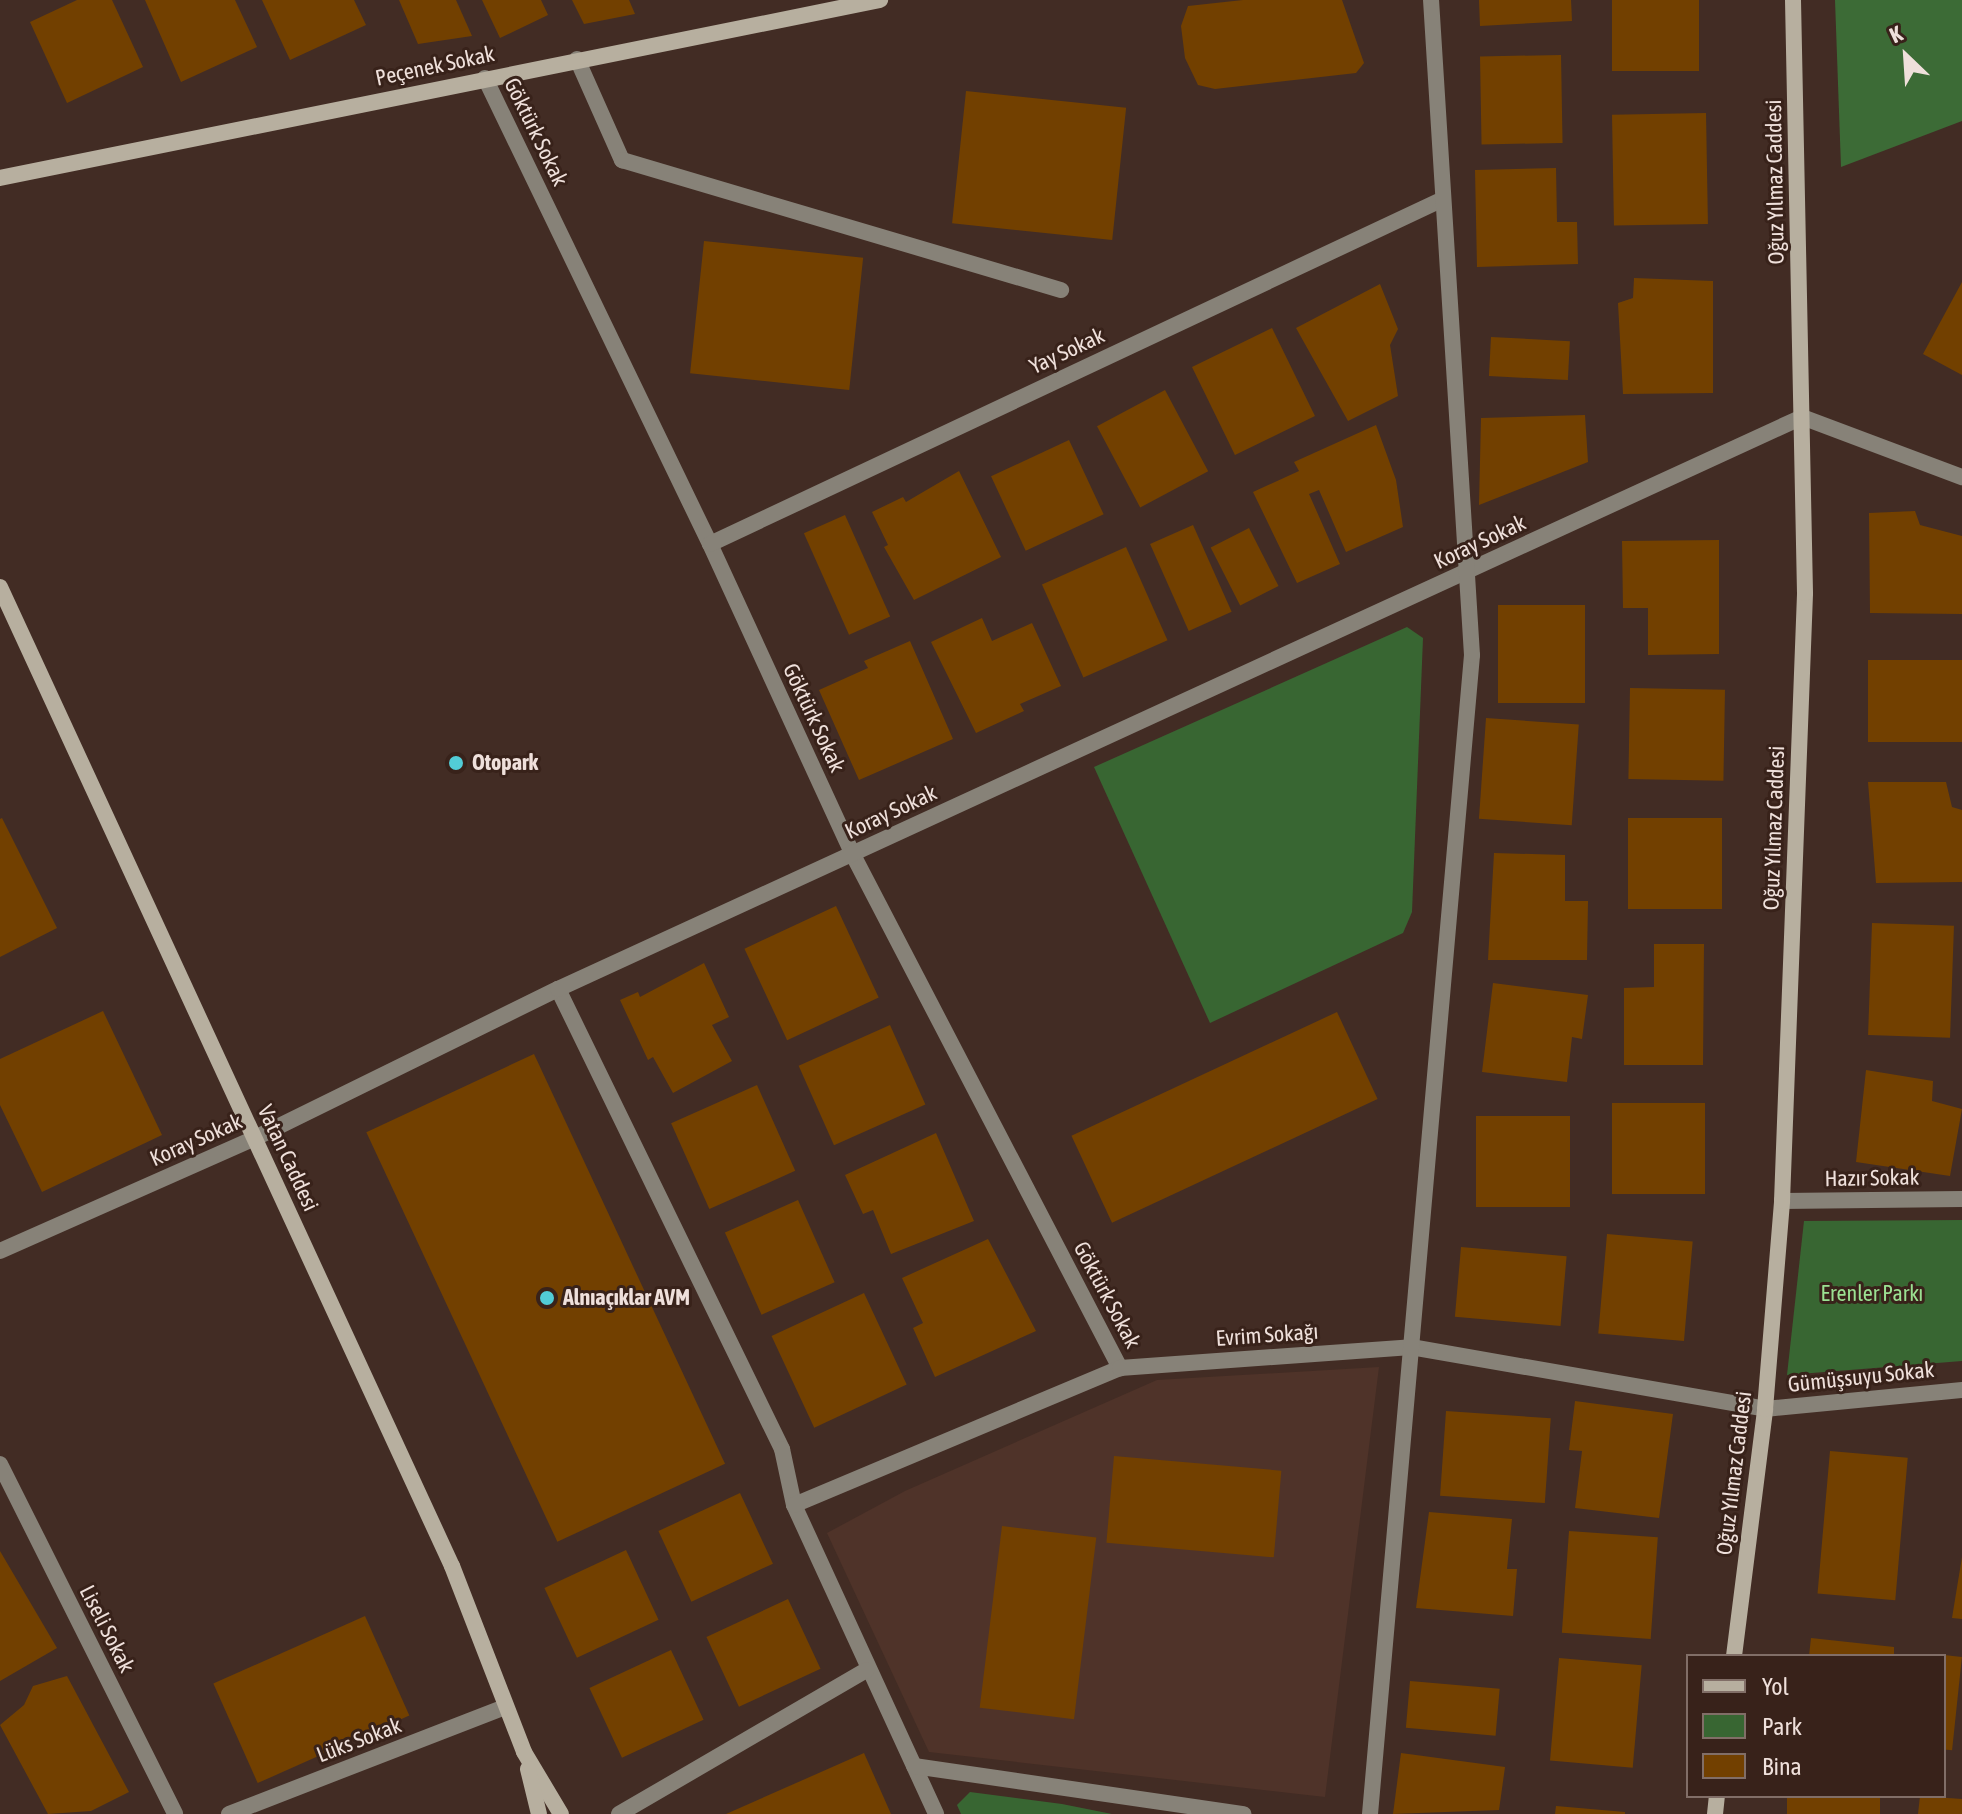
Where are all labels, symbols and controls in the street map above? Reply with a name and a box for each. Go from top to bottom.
north arrow [1866,16,1946,96]
text: K [1885,20,1906,48]
street label: Peçenek Sokak [373,41,497,91]
street label: Göktürk Sokak [498,74,574,190]
street label: Oğuz Yılmaz Caddesi [1760,99,1790,265]
street label: Yay Sokak [1025,322,1109,380]
street label: Koray Sokak [1430,509,1530,575]
street label: Göktürk Sokak [777,659,851,777]
street label: Oğuz Yılmaz Caddesi [1758,745,1790,911]
place label: Otopark [472,750,538,776]
marker: Otopark [447,754,465,772]
street label: Koray Sokak [841,779,941,845]
street label: Vatan Caddesi [252,1101,324,1215]
street label: Koray Sokak [146,1108,246,1172]
street label: Hazır Sokak [1824,1164,1920,1192]
street label: Göktürk Sokak [1068,1237,1146,1353]
park label: Erenler Parkı [1821,1281,1923,1307]
place label: Alnıaçıklar AVM [563,1285,690,1311]
marker: Alnıaçıklar AVM [538,1289,556,1307]
street label: Evrim Sokağı [1215,1318,1319,1352]
street label: Gümüşsuyu Sokak [1787,1356,1935,1398]
street label: Oğuz Yılmaz Caddesi [1711,1390,1757,1556]
street label: Liseli Sokak [74,1581,140,1677]
legend [1686,1654,1946,1798]
text: Yol [1762,1673,1789,1700]
street label: Lüks Sokak [313,1712,405,1768]
text: Park [1762,1713,1802,1740]
text: Bina [1762,1753,1802,1780]

